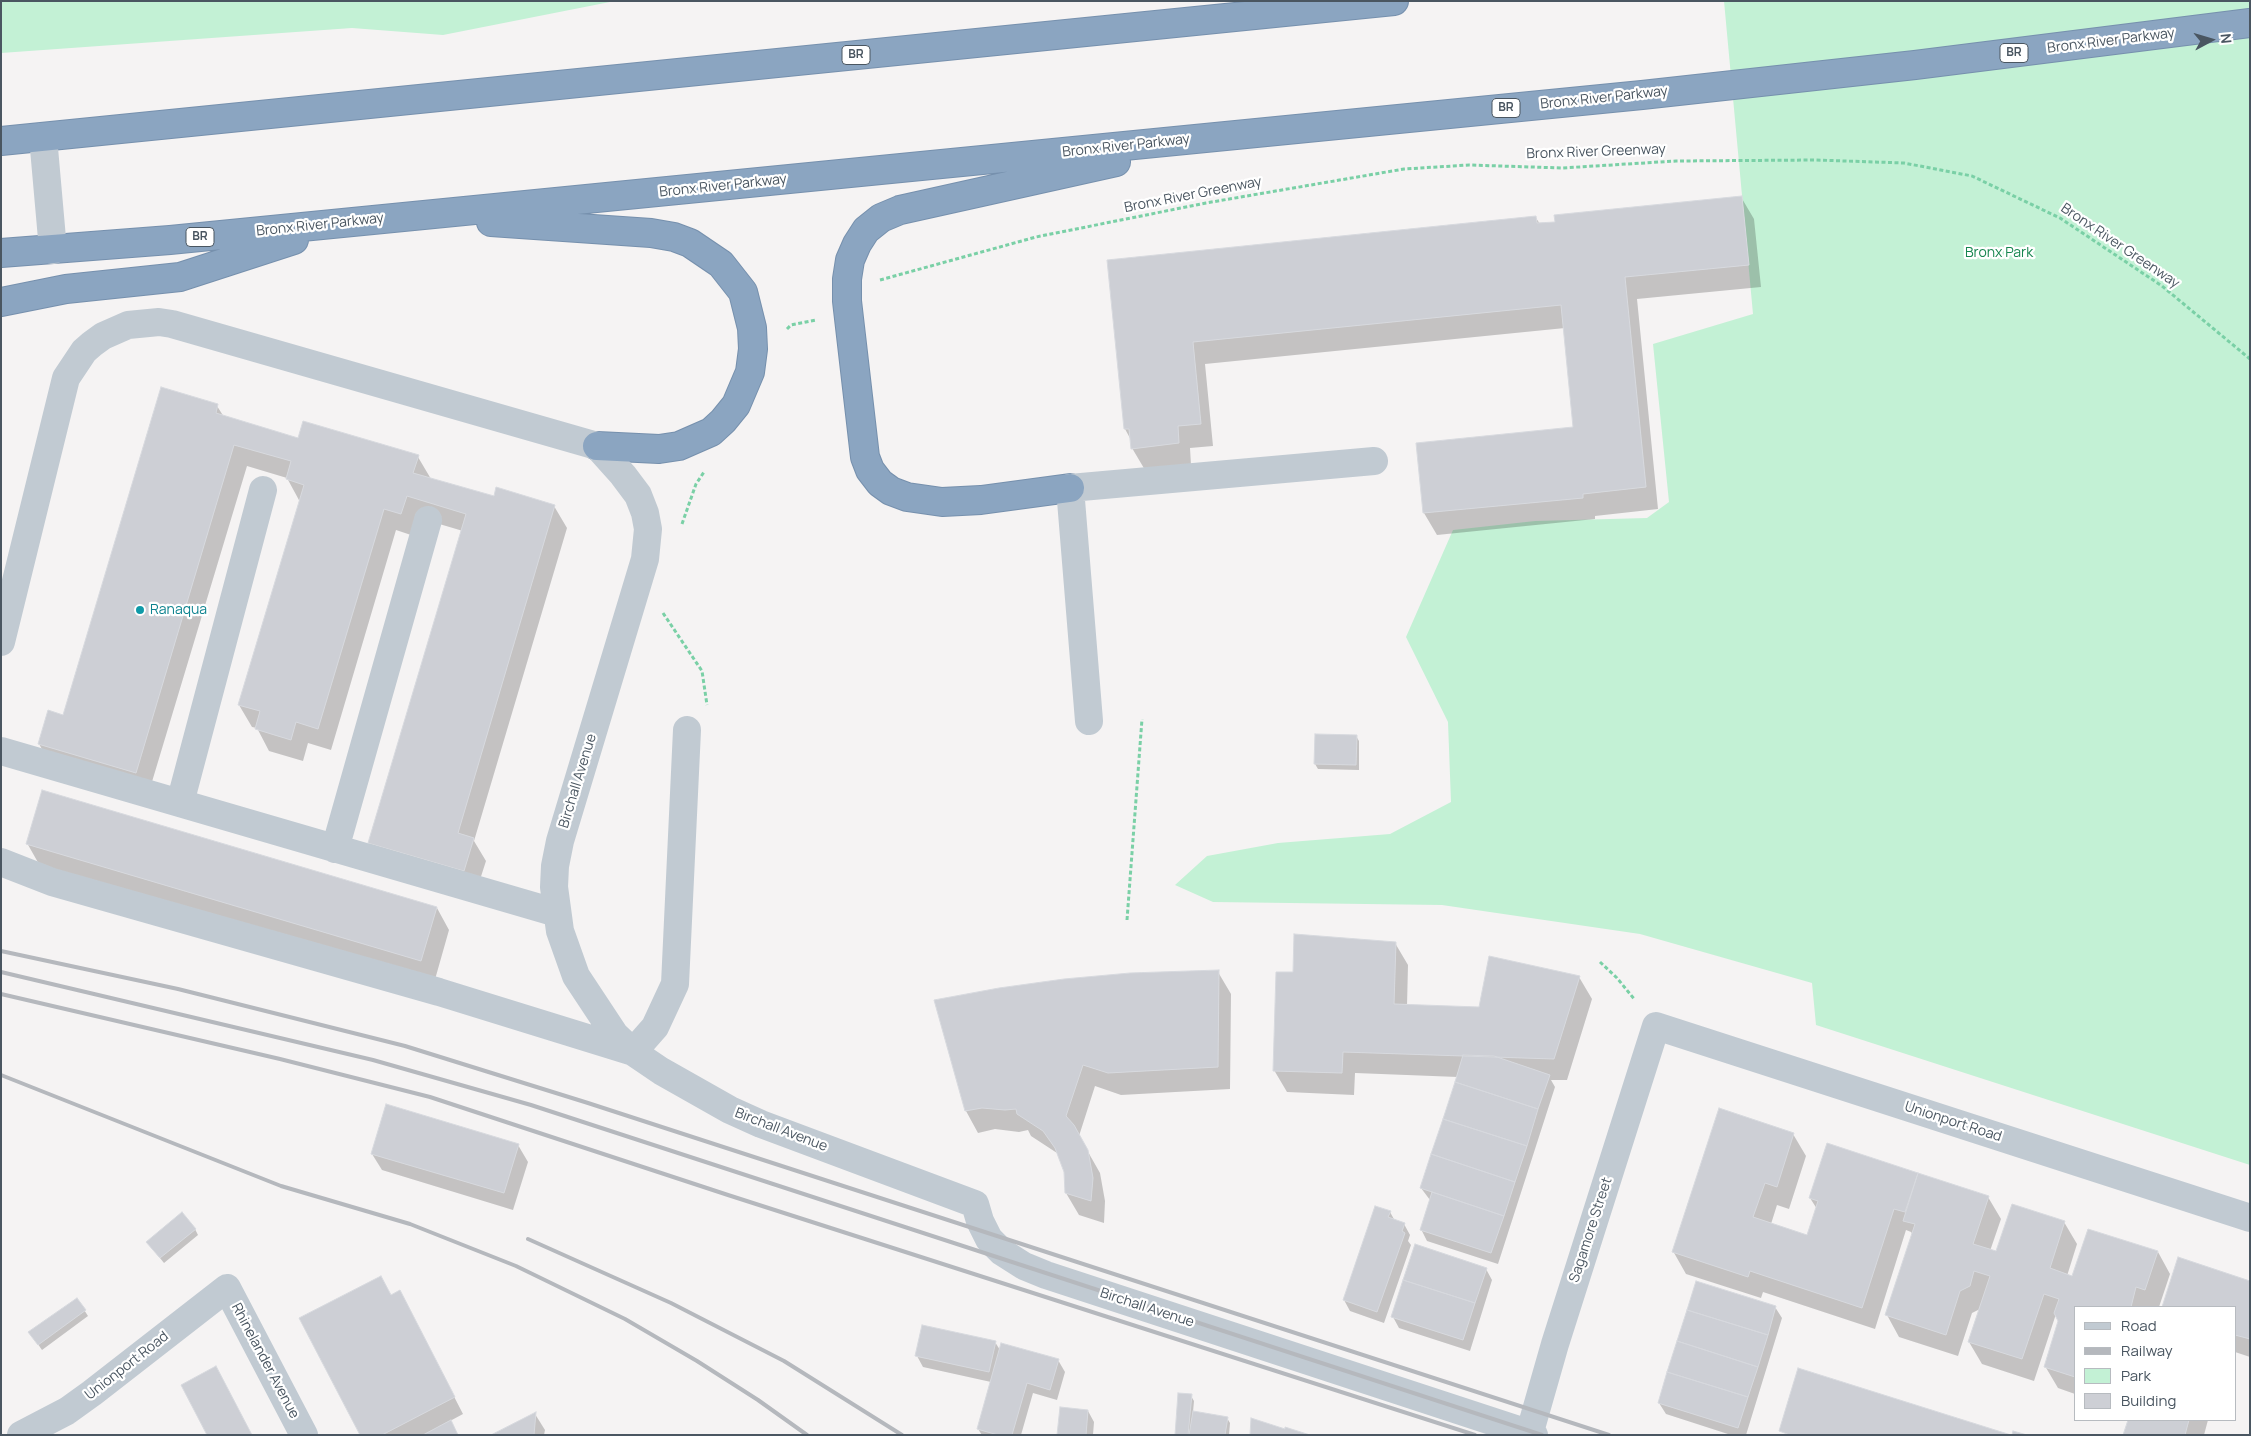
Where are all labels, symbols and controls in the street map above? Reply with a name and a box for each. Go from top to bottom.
north arrow [2186,15,2236,65]
street label: Bronx River Parkway [2046,25,2176,57]
text: N [2216,32,2236,44]
road number: BR [2000,44,2028,62]
road number: BR [842,46,870,64]
street label: Bronx River Parkway [1539,83,1669,113]
road number: BR [1492,99,1520,118]
street label: Bronx River Parkway [1061,131,1191,161]
street label: Bronx River Greenway [1526,141,1666,163]
street label: Bronx River Parkway [658,171,788,201]
street label: Bronx River Greenway [1123,173,1263,217]
street label: Bronx River Greenway [2057,200,2183,292]
street label: Bronx River Parkway [255,210,385,240]
road number: BR [186,228,214,246]
park label: Bronx Park [1965,245,2033,261]
place label: Ranaqua [150,602,207,618]
marker: Ranaqua [134,604,146,616]
street label: Birchall Avenue [556,732,600,830]
street label: Unionport Road [1902,1098,2004,1146]
street label: Birchall Avenue [732,1105,830,1155]
street label: Sagamore Street [1566,1175,1616,1285]
street label: Birchall Avenue [1098,1285,1196,1331]
street label: Rhinelander Avenue [227,1300,303,1422]
legend [2074,1306,2236,1421]
text: Road [2121,1315,2157,1336]
street label: Unionport Road [82,1328,172,1404]
text: Railway [2121,1340,2173,1361]
text: Park [2121,1365,2151,1386]
text: Building [2121,1390,2176,1411]

